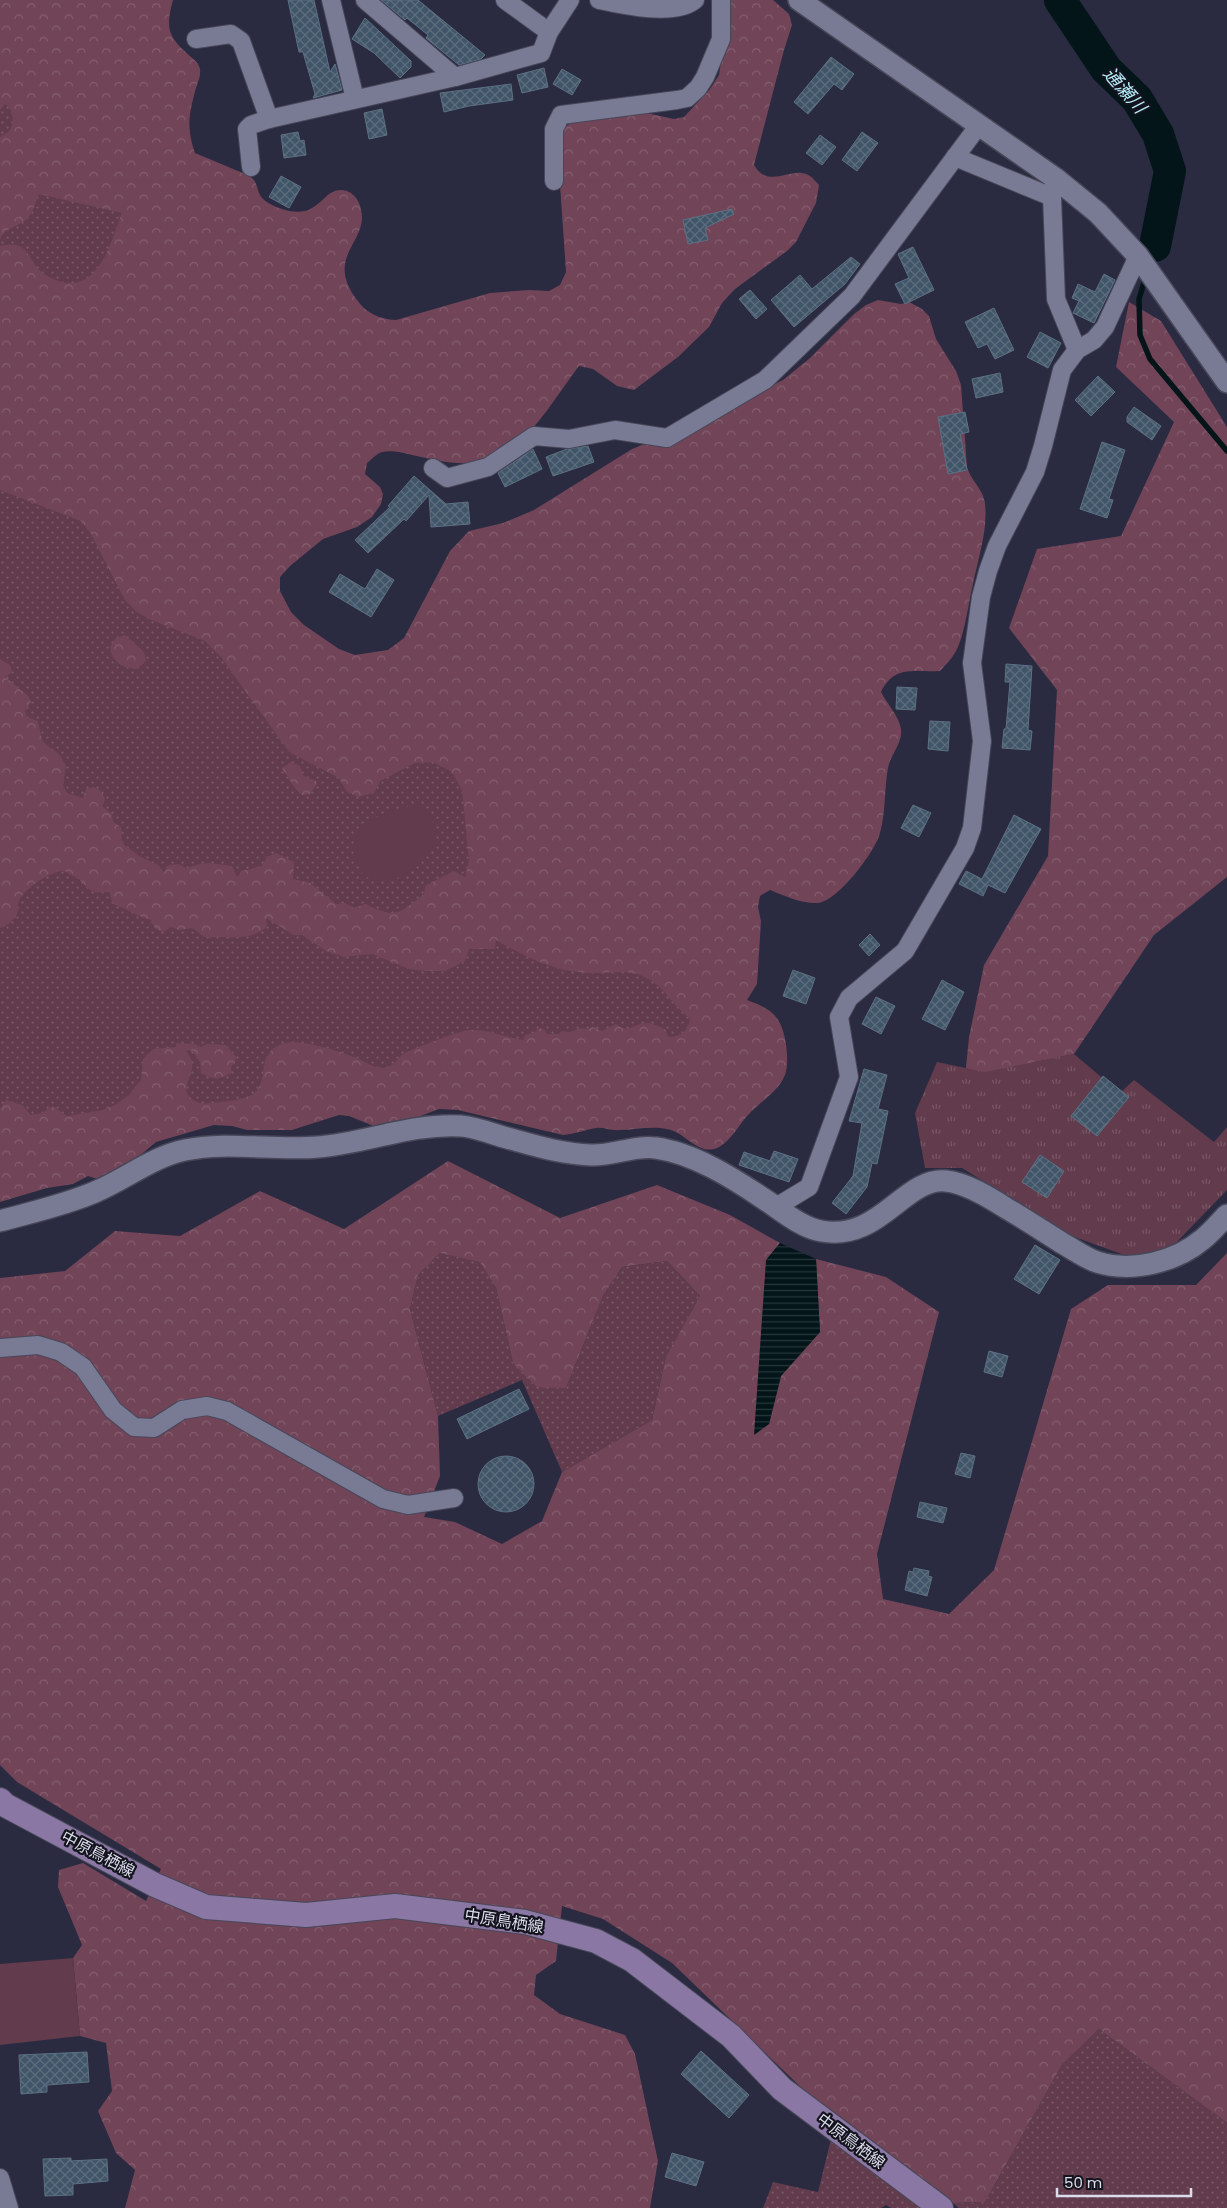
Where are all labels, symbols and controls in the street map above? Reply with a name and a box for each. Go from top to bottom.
water label: 通瀬川 [1098,61,1153,120]
street label: 中原鳥栖線 [57,1825,139,1883]
street label: 中原鳥栖線 [463,1903,545,1939]
street label: 中原鳥栖線 [812,2108,890,2174]
scale bar [1057,2166,1191,2198]
text: 50 m [1064,2172,1102,2193]

